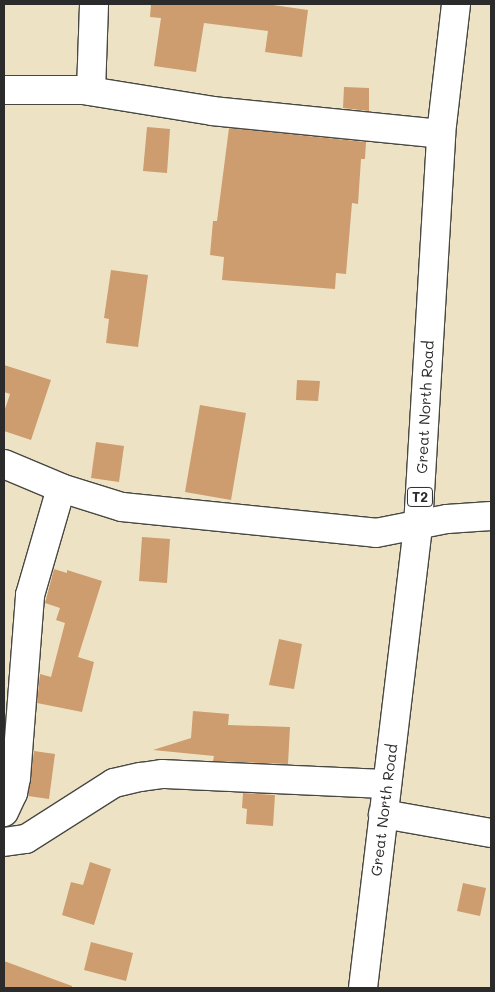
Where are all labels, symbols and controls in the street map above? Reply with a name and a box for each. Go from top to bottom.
street label: Great North Road [413,340,437,474]
road number: T2 [406,486,434,508]
street label: Great North Road [367,743,401,877]

